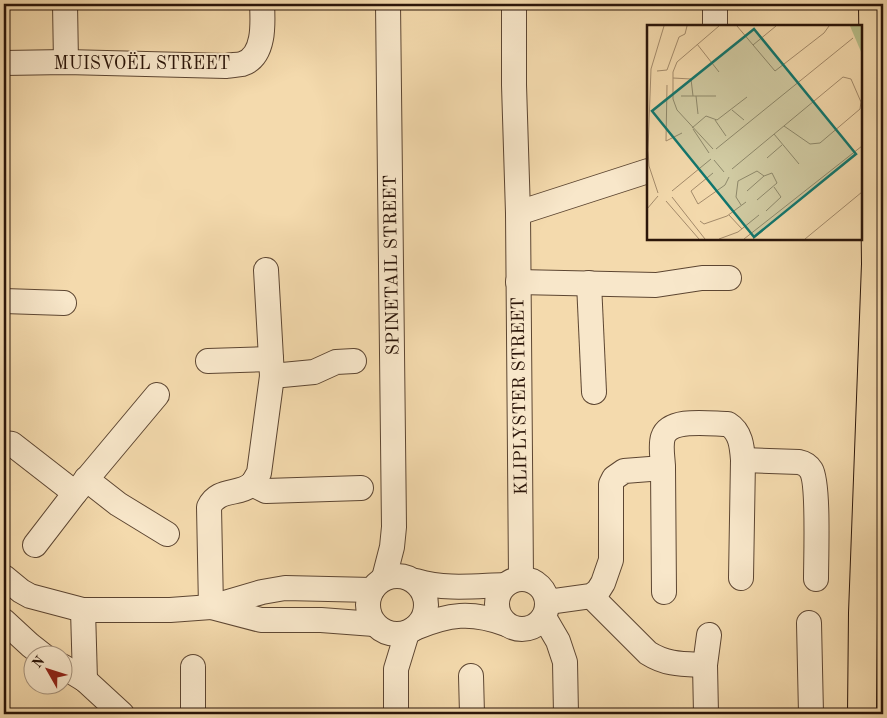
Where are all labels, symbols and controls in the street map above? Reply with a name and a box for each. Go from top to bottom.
inset map [647,25,862,240]
street label: MUISVOËL STREET [54,52,230,73]
street label: SPINETAIL STREET [381,174,403,355]
street label: KLIPLYSTER STREET [509,297,531,495]
north arrow [22,646,72,696]
text: N [30,654,48,671]

